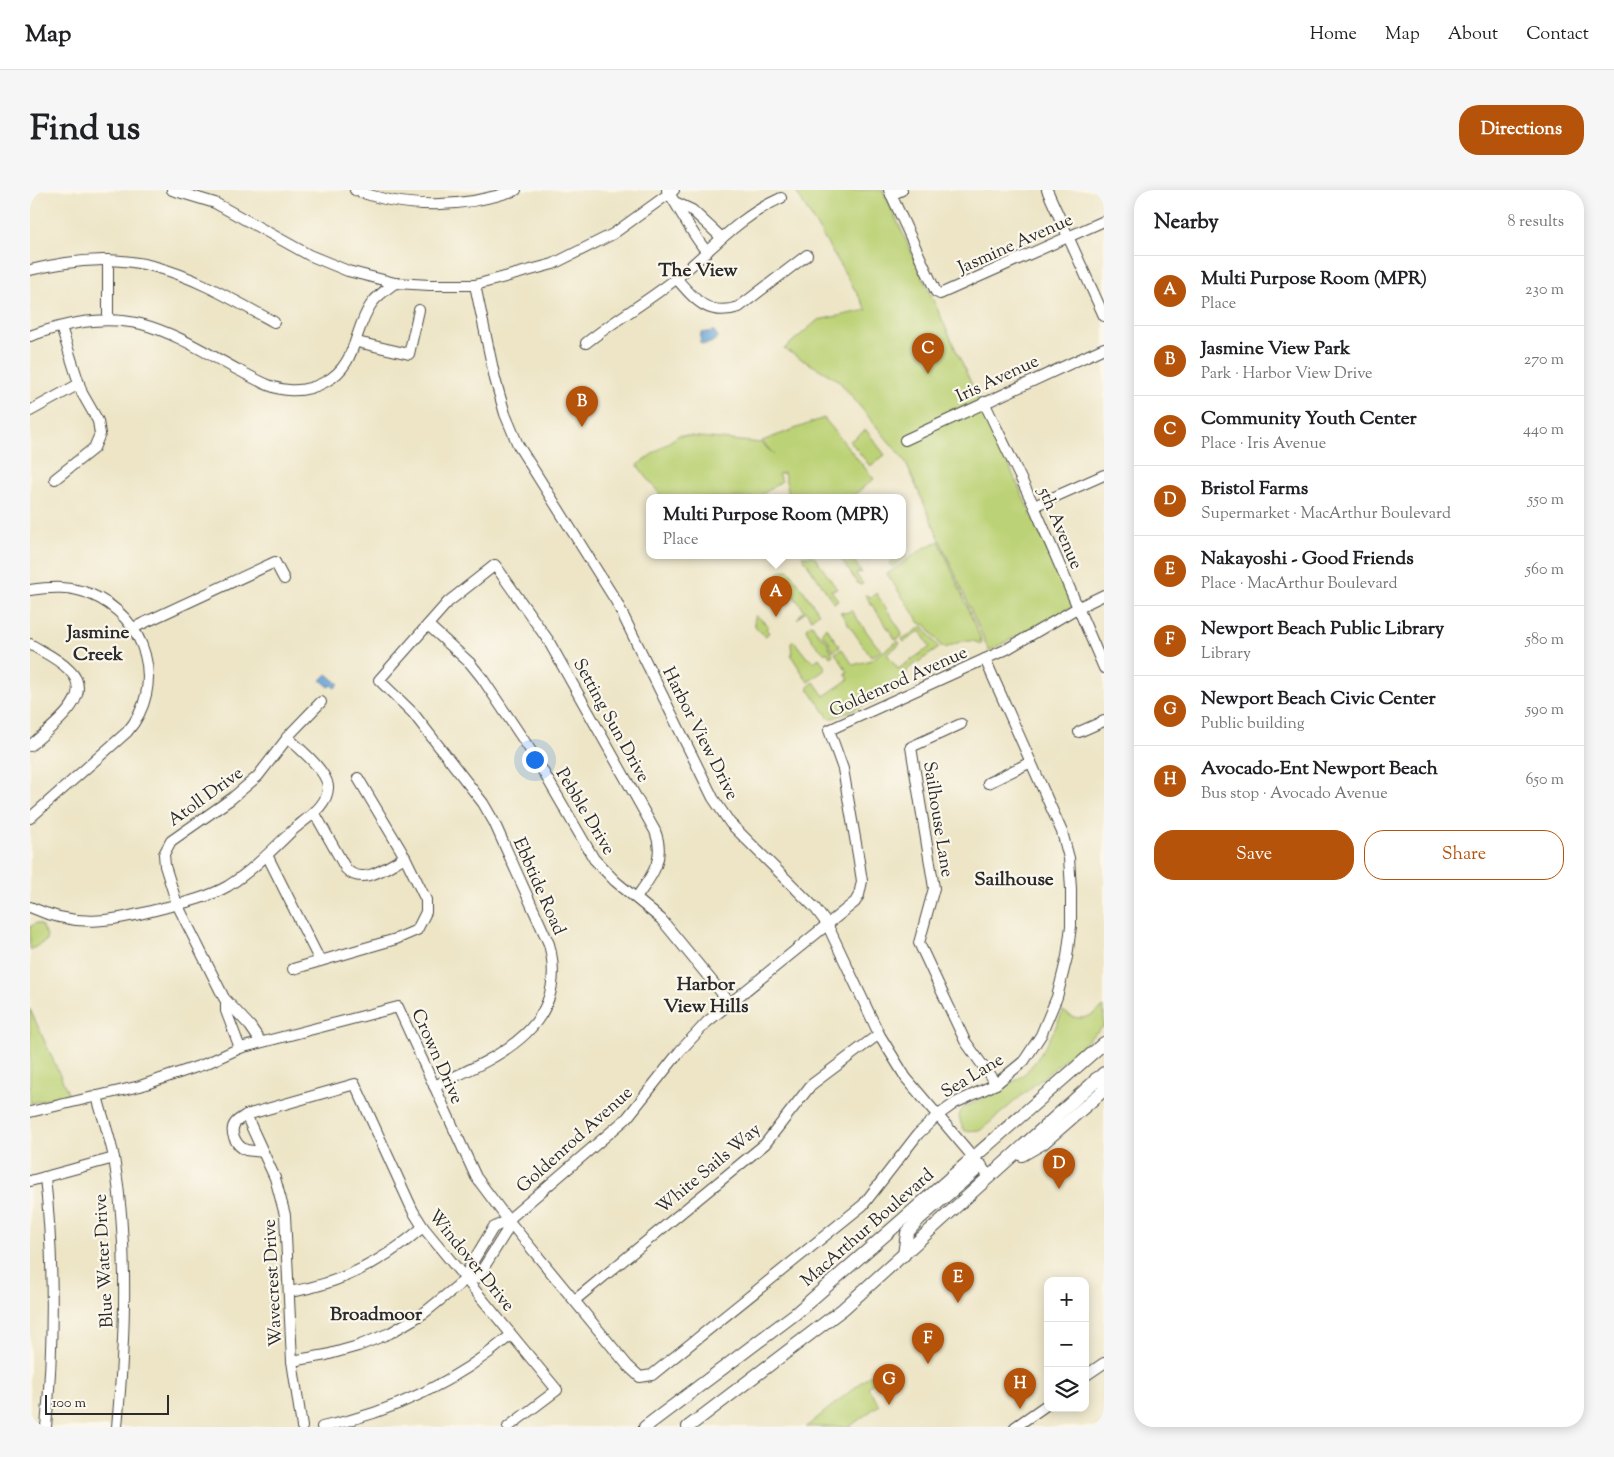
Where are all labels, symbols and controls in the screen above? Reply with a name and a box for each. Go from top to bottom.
text: Map [25,18,71,52]
text: Home [1310,22,1357,48]
text: Map [1385,22,1420,48]
text: About [1448,22,1498,48]
text: Contact [1526,22,1589,48]
text: Find us [30,105,140,156]
button: Directions [1459,105,1584,155]
street label: Jasmine Avenue [953,208,1077,282]
text: Nearby [1154,208,1219,238]
text: 8 results [1508,211,1564,234]
district label: The View [658,258,739,285]
text: Multi Purpose Room (MPR) [1201,266,1427,293]
text: A [1164,279,1177,302]
text: 230 m [1525,279,1564,302]
text: Place [1201,293,1236,316]
pin: C [912,333,944,374]
text: Jasmine View Park [1201,336,1350,363]
street label: Iris Avenue [952,349,1044,410]
text: B [1165,349,1175,372]
text: 270 m [1524,349,1564,372]
text: Park · Harbor View Drive [1201,363,1373,386]
pin: B [566,386,598,427]
text: Community Youth Center [1201,406,1417,433]
text: C [1164,419,1176,442]
text: 440 m [1523,419,1564,442]
text: Place · Iris Avenue [1201,433,1326,456]
text: Bristol Farms [1201,476,1308,503]
street label: 5th Avenue [1030,483,1088,574]
text: D [1164,489,1176,512]
text: 550 m [1528,489,1564,512]
popup [646,494,906,559]
text: Multi Purpose Room (MPR) [663,502,889,529]
text: Supermarket · MacArthur Boulevard [1201,503,1451,526]
text: Place [663,529,698,552]
text: Nakayoshi - Good Friends [1201,546,1414,573]
text: E [1165,559,1175,582]
text: 560 m [1525,559,1564,582]
text: Place · MacArthur Boulevard [1201,573,1398,596]
pin: A [760,576,792,617]
text: Newport Beach Public Library [1201,616,1444,643]
district label: Jasmine Creek [65,620,130,669]
text: F [1166,629,1174,652]
text: 580 m [1525,629,1564,652]
street label: Goldenrod Avenue [826,641,972,725]
text: Library [1201,643,1251,666]
street label: Setting Sun Drive [565,654,655,788]
street label: Harbor View Drive [654,663,744,805]
text: Newport Beach Civic Center [1201,686,1436,713]
text: G [1163,699,1177,722]
text: 590 m [1526,699,1564,722]
text: Public building [1201,713,1305,736]
your location [522,747,548,773]
text: Avocado-Ent Newport Beach [1201,756,1438,783]
street label: Sailhouse Lane [915,759,959,879]
street label: Atoll Drive [163,761,249,834]
street label: Pebble Drive [548,764,621,860]
text: H [1164,769,1176,792]
text: 650 m [1525,769,1564,792]
text: Bus stop · Avocado Avenue [1201,783,1388,806]
button: Save [1154,830,1354,880]
button: Share [1364,830,1564,880]
street label: Ebbtide Road [505,834,571,940]
district label: Sailhouse [974,867,1054,894]
district label: Harbor View Hills [664,972,749,1021]
street label: Crown Drive [404,1005,469,1108]
street label: Sea Lane [937,1048,1009,1106]
street label: Goldenrod Avenue [511,1081,639,1200]
street label: White Sails Way [651,1118,767,1221]
pin: D [1043,1148,1075,1189]
street label: MacArthur Boulevard [796,1163,941,1294]
street label: Blue Water Drive [89,1193,121,1329]
street label: Windover Drive [421,1205,520,1318]
street label: Wavecrest Drive [258,1218,290,1347]
pin: E [942,1262,974,1303]
map controls [1044,1277,1089,1412]
button: + [1044,1277,1089,1322]
district label: Broadmoor [330,1302,423,1329]
button: − [1044,1322,1089,1367]
pin: F [912,1323,944,1364]
pin: G [873,1364,905,1405]
button: layers [1044,1367,1089,1412]
pin: H [1004,1368,1036,1409]
scale bar [45,1392,169,1415]
text: 100 m [52,1394,86,1414]

